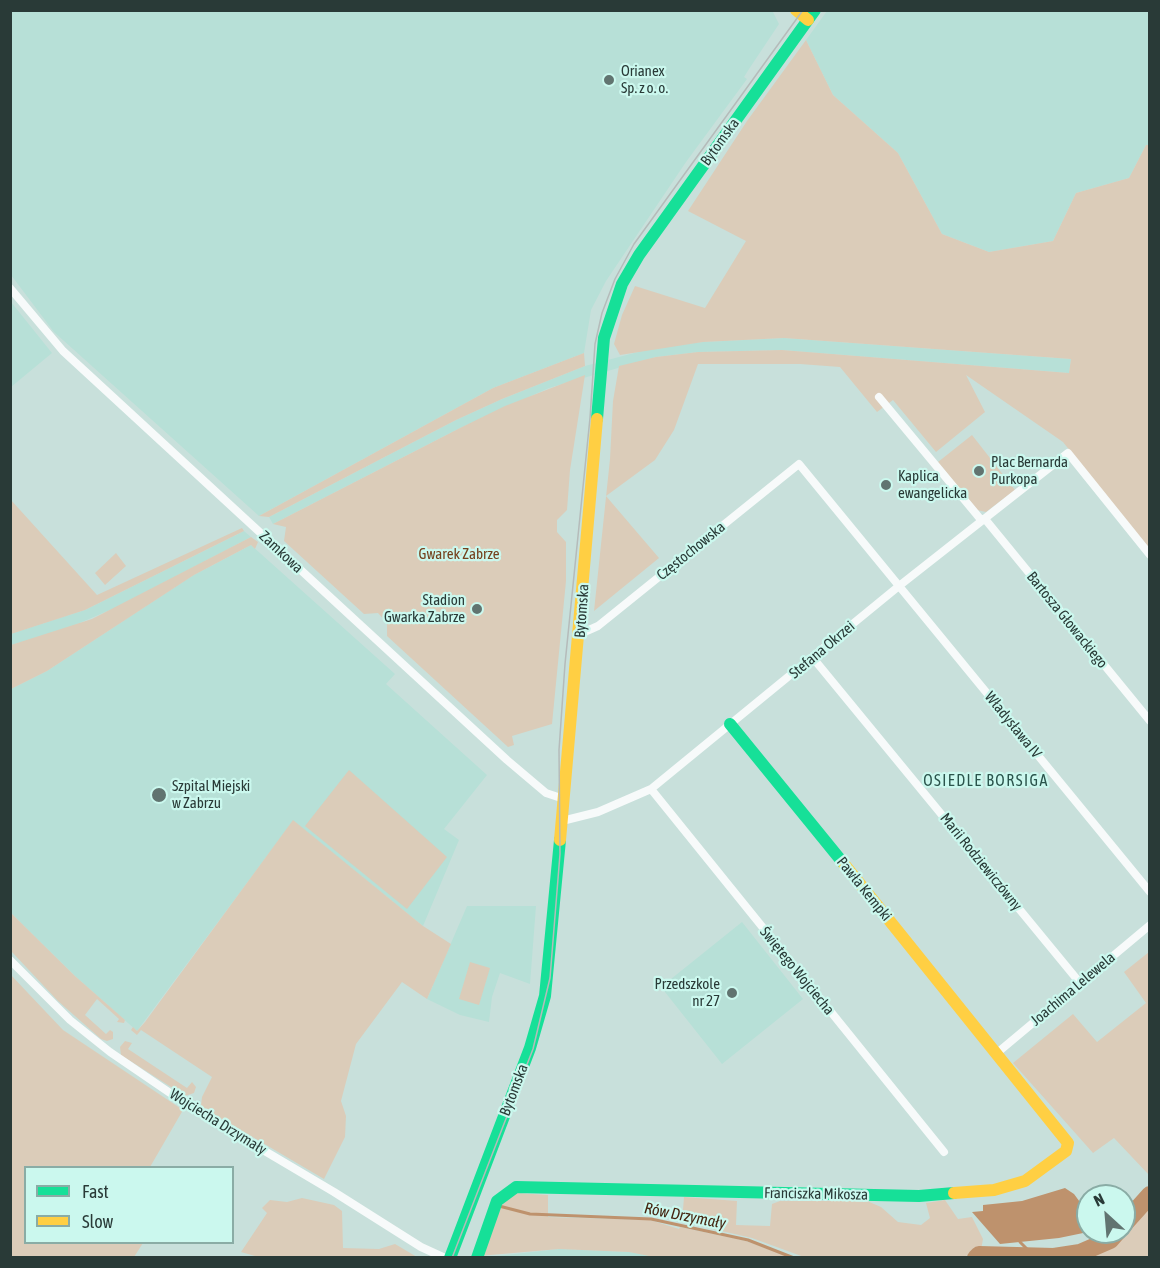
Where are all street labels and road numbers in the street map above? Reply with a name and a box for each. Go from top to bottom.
street label: Bytomska [697,115,743,169]
street label: Częstochowska [653,518,729,584]
street label: Zamkowa [255,527,307,577]
street label: Bartosza Głowackiego [1023,568,1111,672]
street label: Bytomska [571,583,593,639]
street label: Stefana Okrzei [786,617,858,683]
street label: Władysława IV [981,688,1045,762]
street label: Marii Rodziewiczówny [936,810,1026,914]
street label: Pawła Kempki [833,853,895,925]
street label: Świętego Wojciecha [756,923,838,1019]
street label: Joachima Lelewela [1027,948,1119,1030]
street label: Bytomska [496,1061,532,1119]
street label: Wojciecha Drzymały [166,1085,270,1159]
street label: Franciszka Mikosza [764,1184,868,1204]

